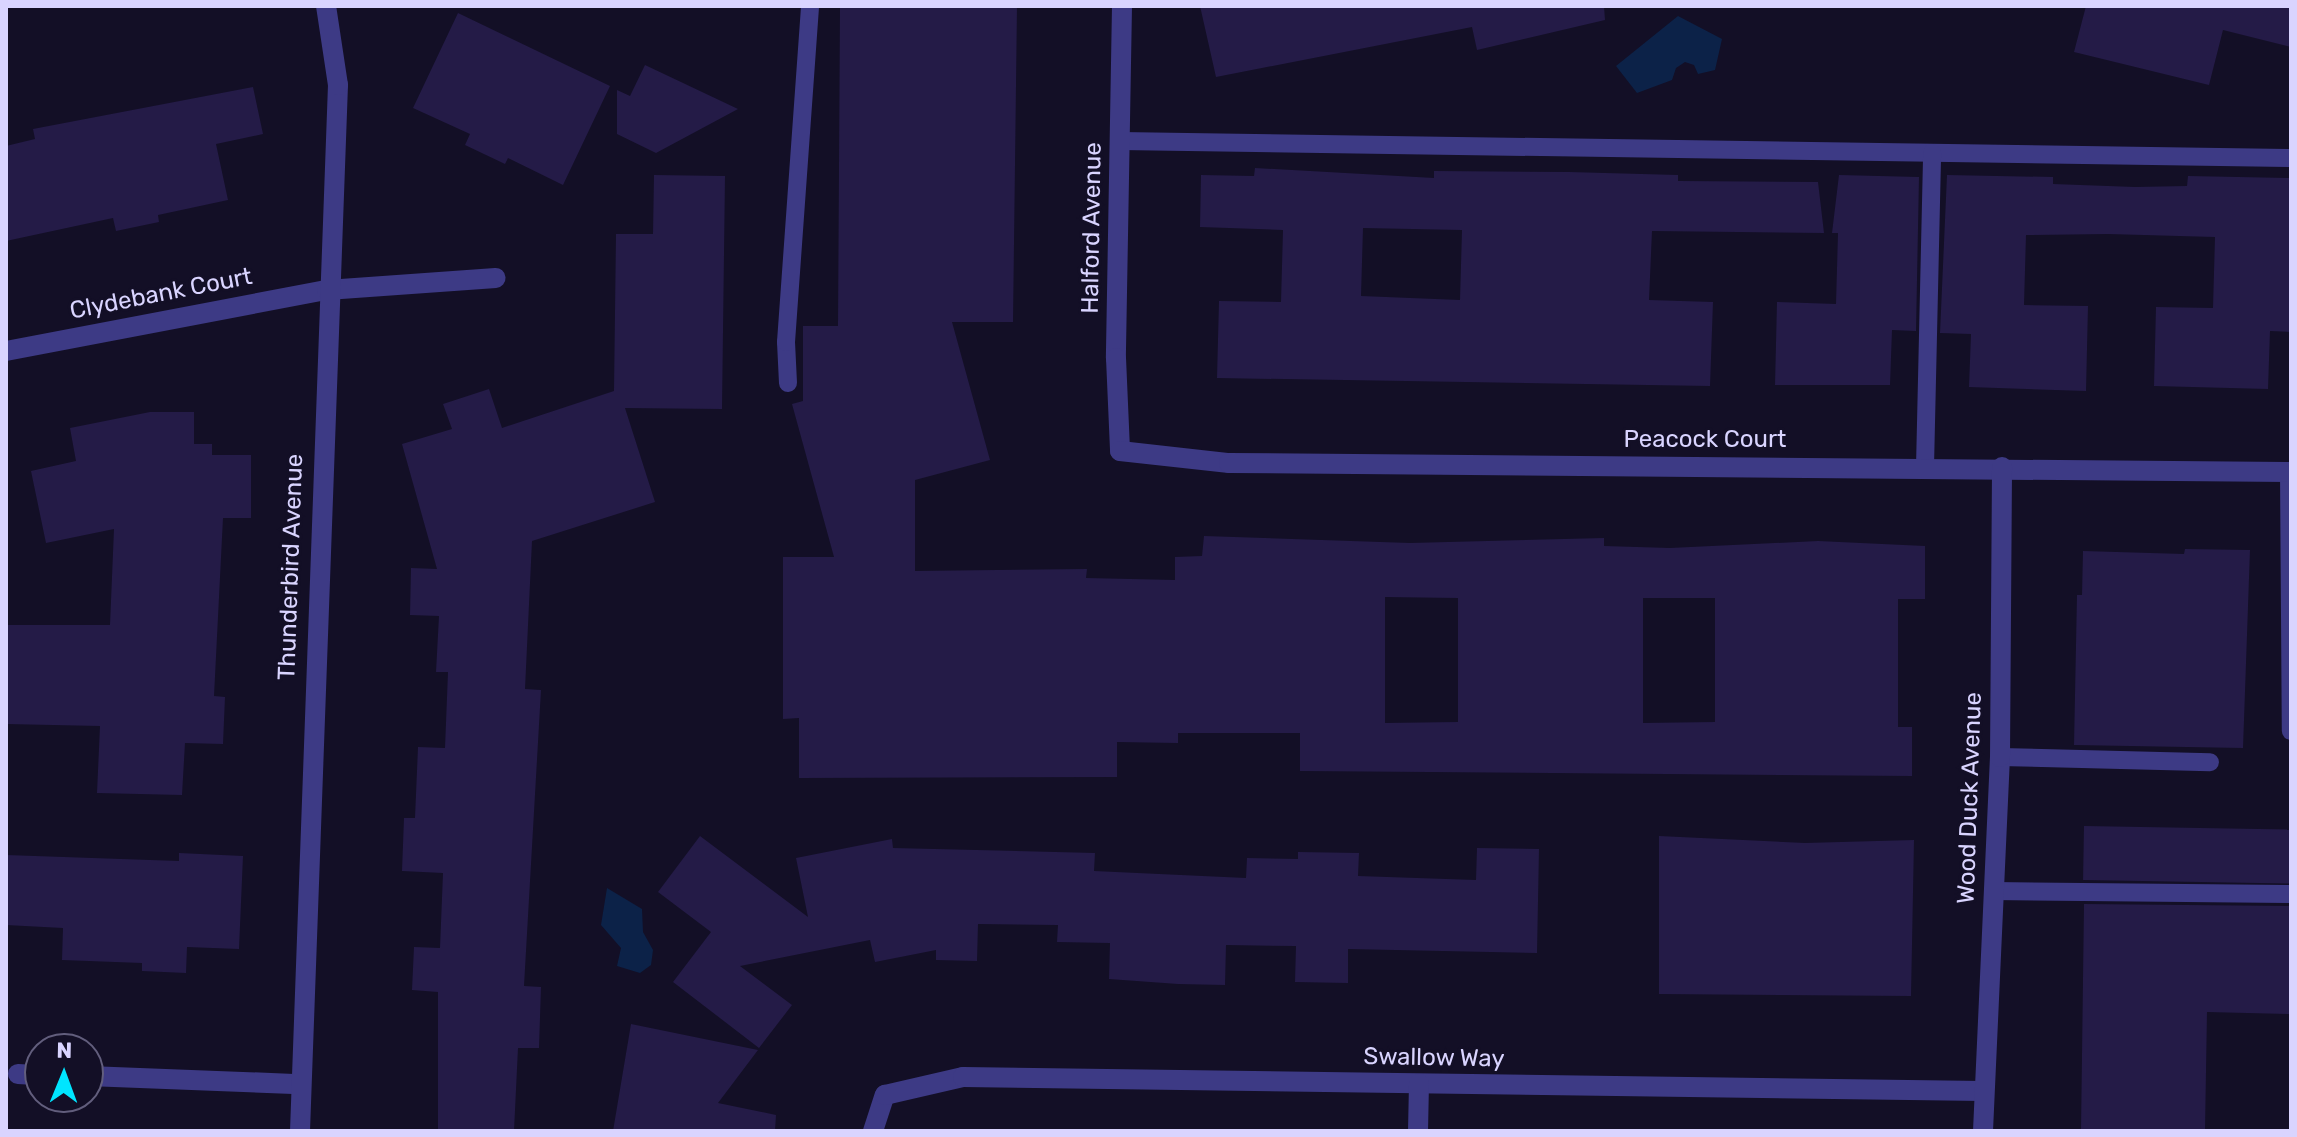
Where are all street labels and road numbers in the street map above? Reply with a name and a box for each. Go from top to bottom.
street label: Halford Avenue [1076,142,1108,314]
street label: Clydebank Court [67,262,255,326]
street label: Peacock Court [1623,426,1787,454]
street label: Thunderbird Avenue [273,453,309,681]
street label: Wood Duck Avenue [1952,691,1988,905]
street label: Swallow Way [1363,1042,1505,1074]

